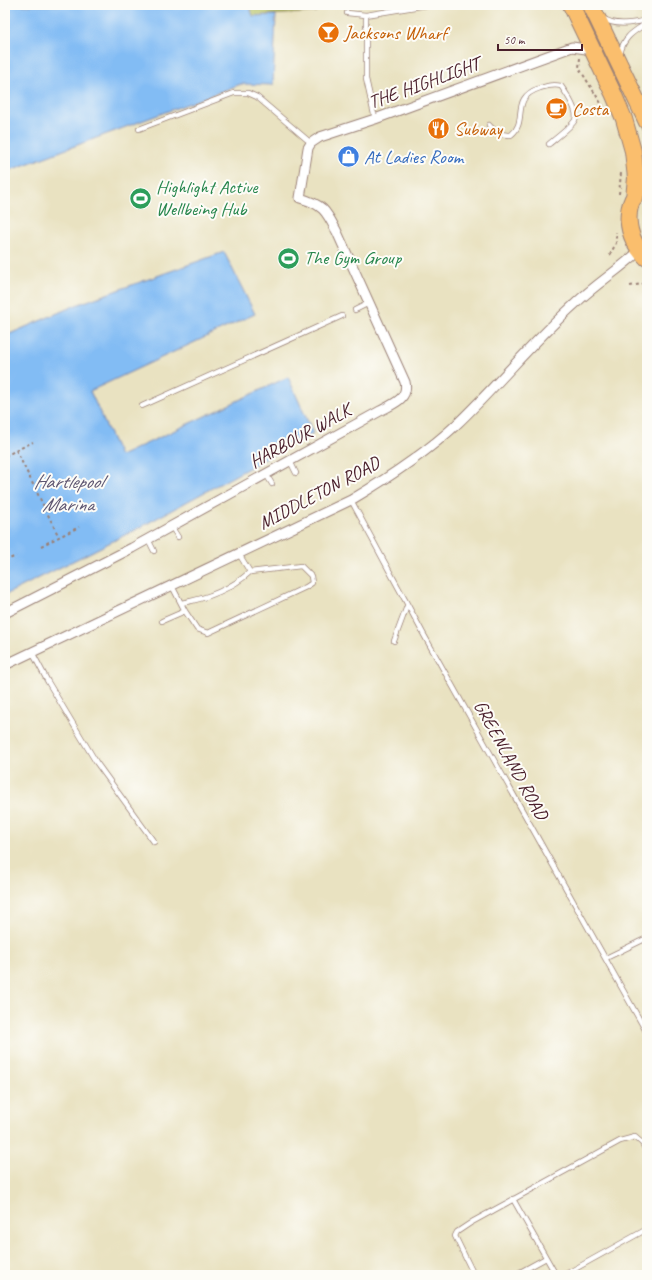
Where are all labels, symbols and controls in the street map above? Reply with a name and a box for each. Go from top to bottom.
bar icon: Jacksons Wharf [315,20,341,46]
place label: Jacksons Wharf [343,21,451,45]
scale bar [498,26,582,52]
text: 50 m [504,32,526,48]
street label: THE HIGHLIGHT [365,50,488,114]
cafe icon: Costa [544,96,570,122]
place label: Costa [572,97,609,121]
restaurant icon: Subway [425,116,451,142]
place label: Subway [454,117,503,141]
shop icon: At Ladies Room [335,144,361,170]
place label: At Ladies Room [364,145,466,169]
place label: Highlight Active Wellbeing Hub [156,175,259,221]
sports icon: Highlight Active Wellbeing Hub [127,185,153,211]
sports icon: The Gym Group [275,245,301,271]
place label: The Gym Group [304,246,403,270]
street label: HARBOUR WALK [245,397,358,474]
street label: MIDDLETON ROAD [254,450,386,535]
water label: Hartlepool Marina [34,469,109,517]
street label: GREENLAND ROAD [468,696,555,826]

